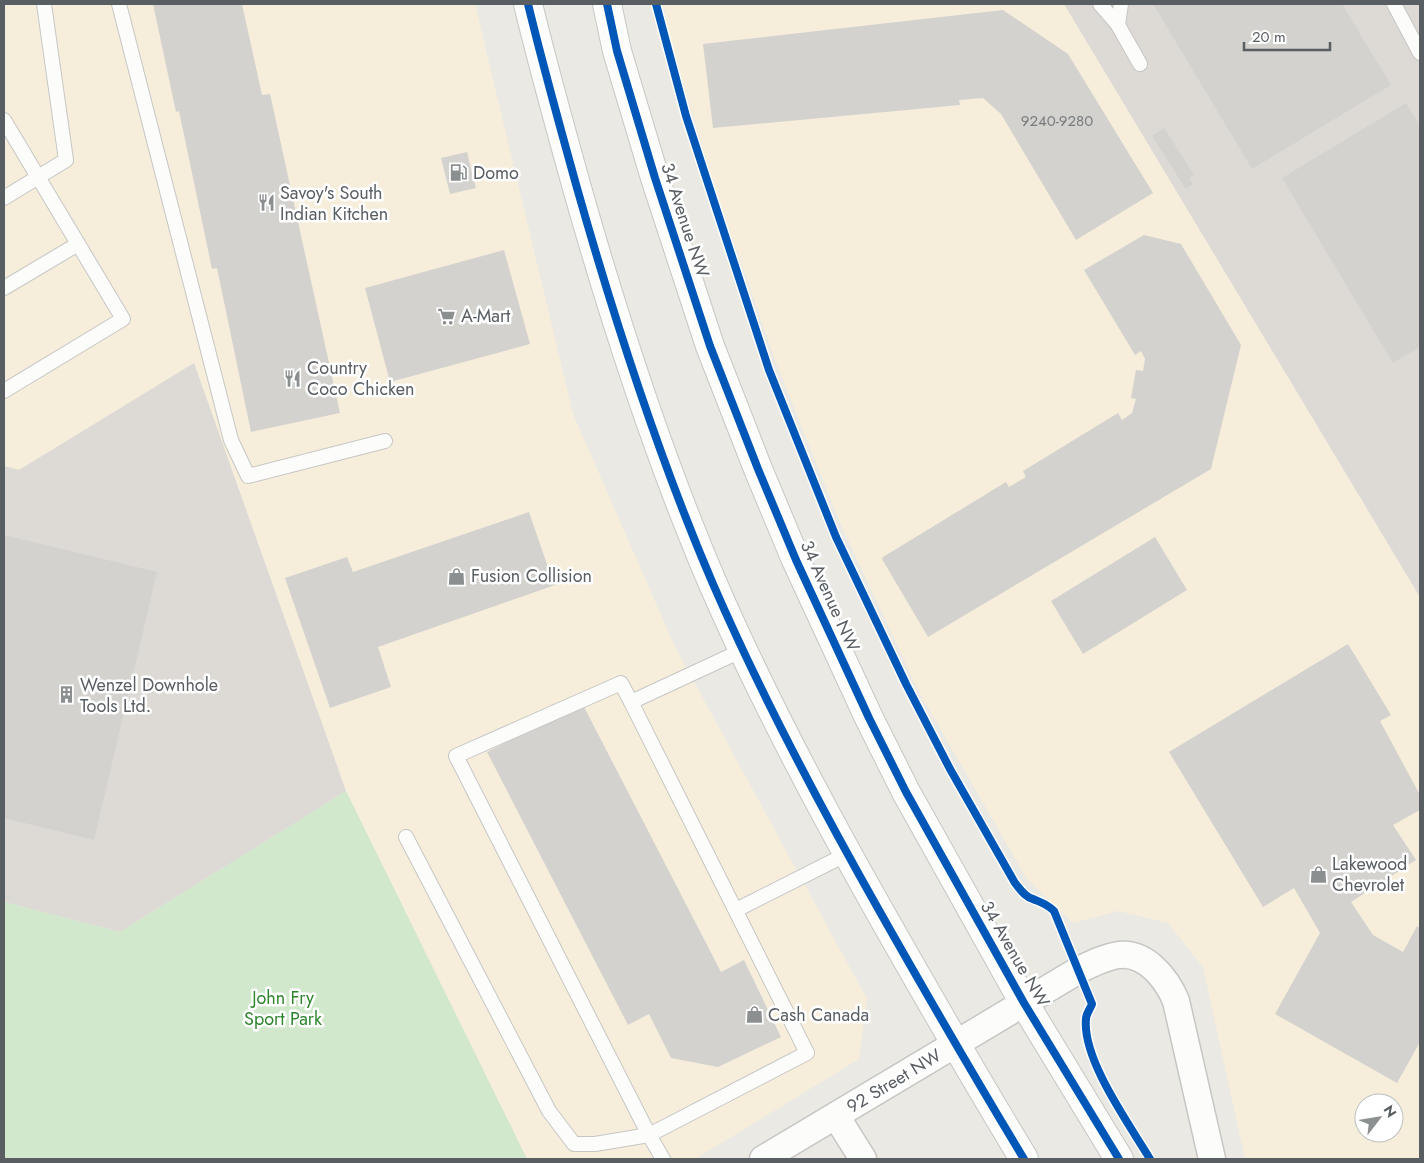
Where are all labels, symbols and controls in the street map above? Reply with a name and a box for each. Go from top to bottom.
scale bar [1244,20,1330,52]
text: 20 m [1252,26,1286,48]
house number: 9240-9280 [1021,110,1093,132]
street label: 34 Avenue NW [654,159,716,281]
place label: Domo [473,160,519,186]
fuel station icon: Domo [449,163,469,183]
place label: Savoy's South Indian Kitchen [280,180,388,227]
restaurant icon: Savoy's South Indian Kitchen [256,193,276,213]
place label: A-Mart [461,303,511,329]
supermarket icon: A-Mart [437,306,457,326]
place label: Country Coco Chicken [307,355,414,402]
restaurant icon: Country Coco Chicken [283,368,303,388]
street label: 34 Avenue NW [794,536,866,656]
place label: Fusion Collision [471,563,592,589]
shop icon: Fusion Collision [447,566,467,586]
place label: Wenzel Downhole Tools Ltd. [80,672,218,719]
building icon: Wenzel Downhole Tools Ltd. [56,685,76,705]
place label: Lakewood Chevrolet [1332,851,1407,898]
shop icon: Lakewood Chevrolet [1308,864,1328,884]
street label: 34 Avenue NW [974,896,1056,1012]
park label: John Fry Sport Park [244,985,322,1032]
place label: Cash Canada [768,1002,869,1028]
shop icon: Cash Canada [744,1005,764,1025]
street label: 92 Street NW [842,1042,946,1119]
north arrow [1354,1093,1404,1143]
text: N [1379,1101,1402,1121]

